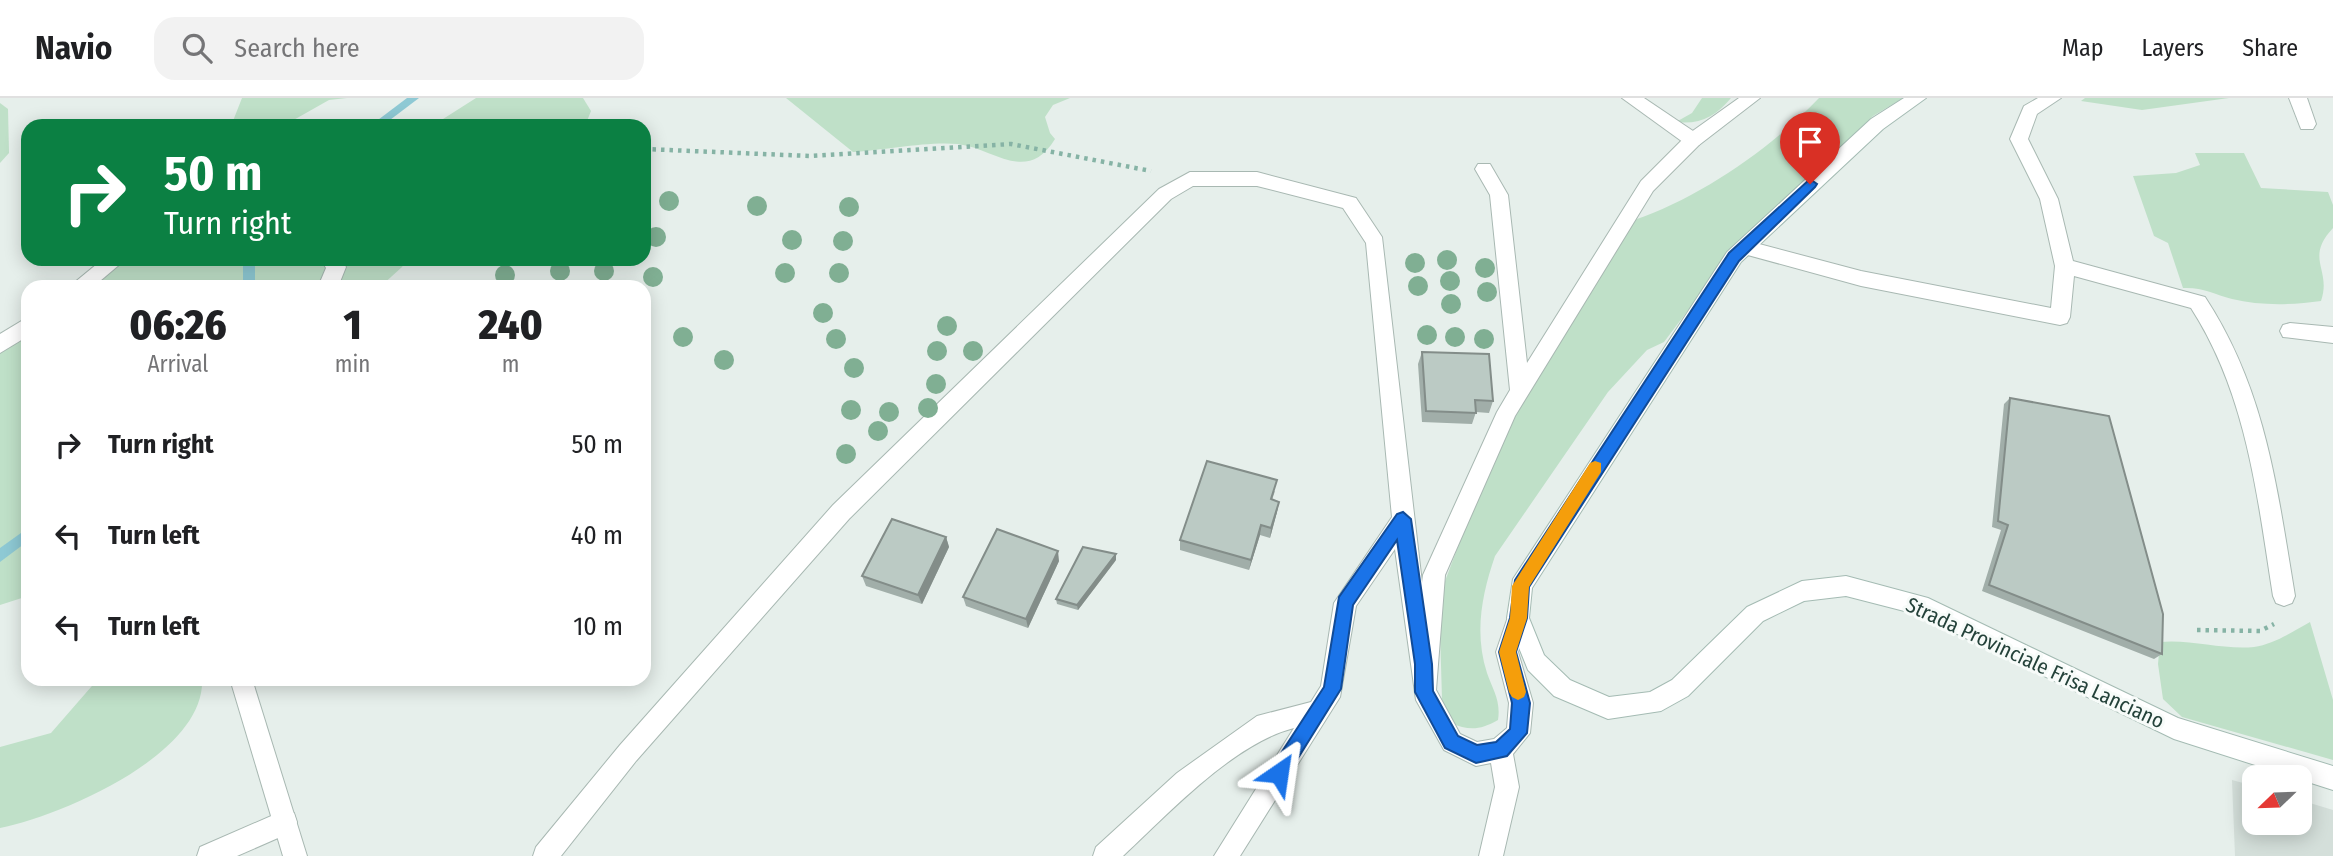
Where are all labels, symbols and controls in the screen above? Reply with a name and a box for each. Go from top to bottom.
search box [154,17,644,80]
text: Navio [35,28,112,68]
icon: search [178,29,216,67]
text: Search here [234,33,360,64]
text: Map [2062,34,2104,62]
text: Layers [2142,34,2204,62]
text: Share [2242,34,2298,62]
pin [1780,112,1840,184]
icon: arrive [1791,123,1829,161]
text: 50 m [164,144,262,203]
icon: right [49,147,140,238]
text: Turn right [164,204,291,242]
text: 06:26 [129,300,227,350]
text: 1 [343,300,362,350]
text: 240 [479,300,543,350]
text: Arrival [147,350,208,378]
text: min [335,350,370,378]
text: m [502,350,520,378]
icon: right [49,426,87,464]
text: Turn right [108,429,214,460]
text: 50 m [571,429,623,460]
icon: left [49,517,87,555]
text: Turn left [108,520,200,551]
text: 40 m [571,520,623,551]
street label: Strada Provinciale Frisa Lanciano [1902,592,2168,734]
icon: left [49,608,87,646]
text: Turn left [108,611,200,642]
text: 10 m [573,611,623,642]
position arrow [1242,736,1316,810]
north arrow [2242,765,2312,835]
map controls [2242,765,2312,835]

